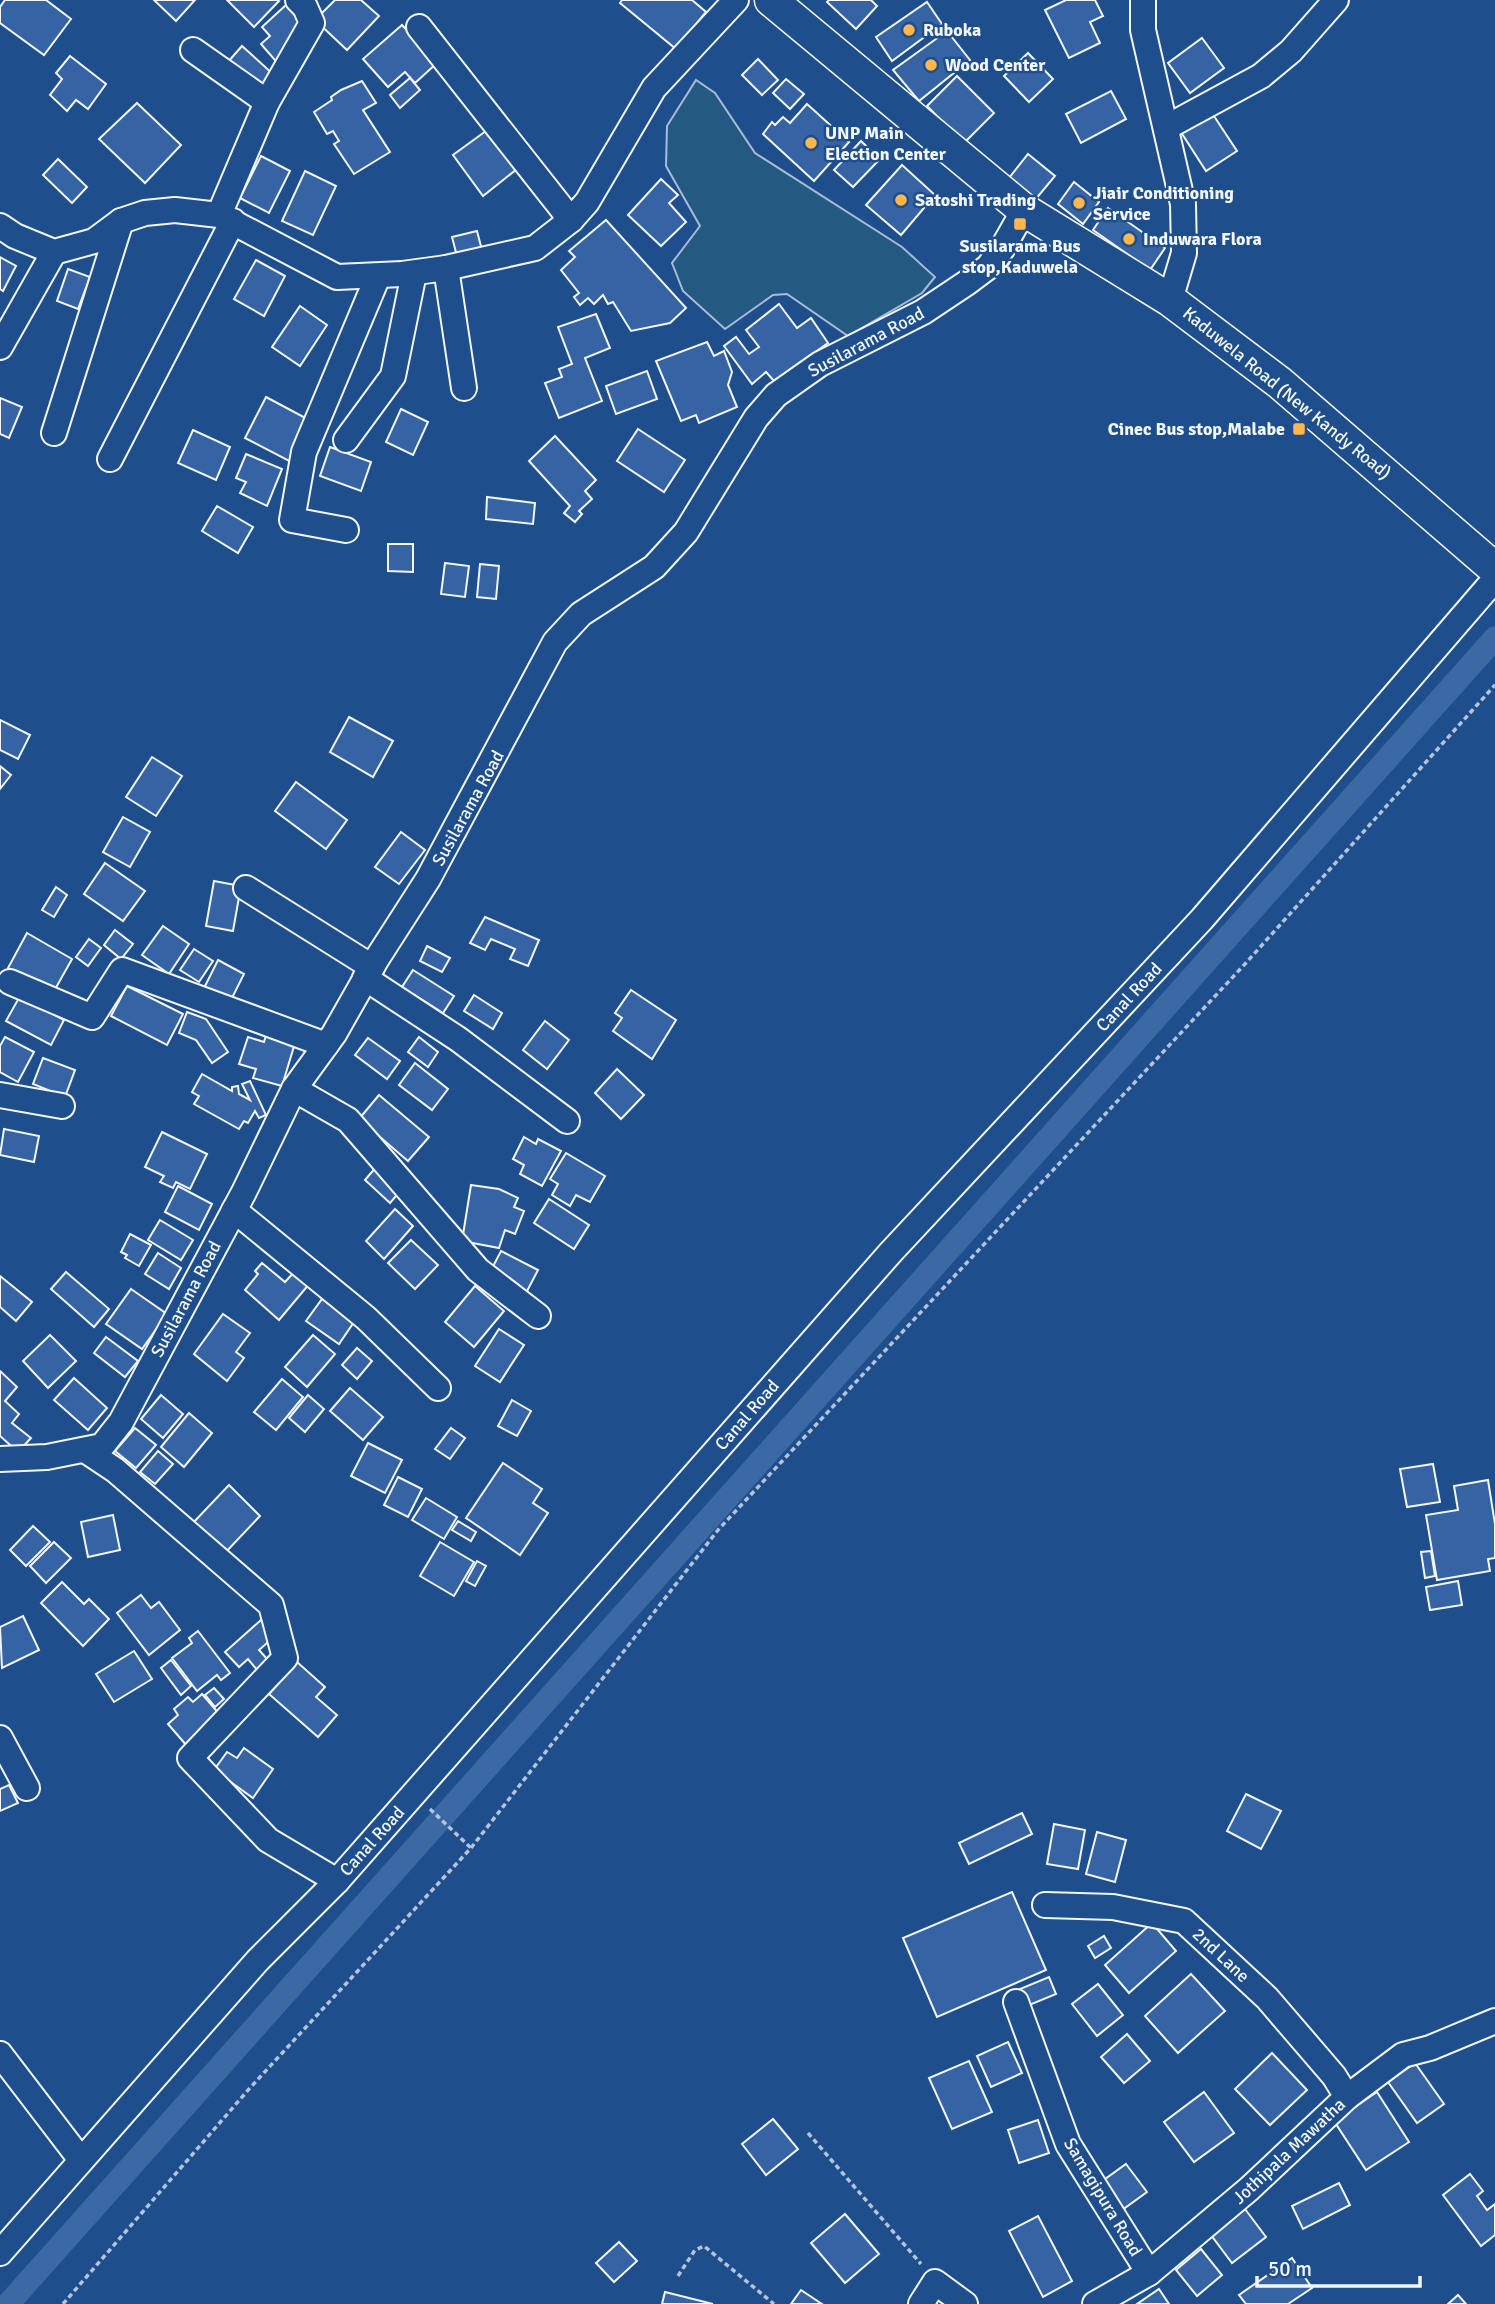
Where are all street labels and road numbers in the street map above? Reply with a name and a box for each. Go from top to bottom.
street label: Susilarama Road [804,302,928,382]
street label: Kaduwela Road (New Kandy Road) [1178,302,1396,484]
street label: Susilarama Road [427,746,509,870]
street label: Canal Road [1091,958,1167,1036]
street label: Susilarama Road [146,1237,226,1361]
street label: Canal Road [710,1375,784,1455]
street label: Canal Road [335,1801,409,1881]
street label: 2nd Lane [1188,1923,1254,1987]
street label: Jothipala Mawatha [1228,2093,1350,2209]
street label: Samagipura Road [1059,2134,1147,2260]

